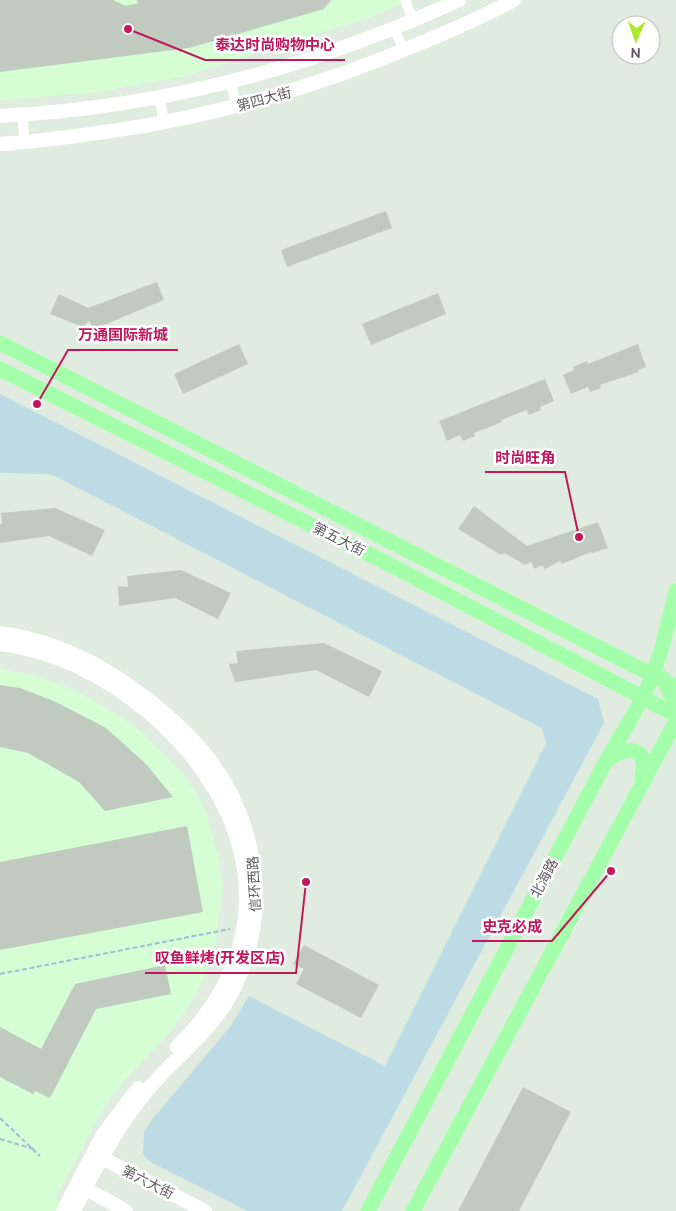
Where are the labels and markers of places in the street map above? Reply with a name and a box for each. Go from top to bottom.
callout: 泰达时尚购物中心 [205,30,345,60]
callout: 万通国际新城 [68,320,178,350]
callout: 时尚旺角 [485,442,565,472]
callout: 史克必成 [472,911,552,941]
callout: 叹鱼鲜烤(开发区店) [145,943,296,973]

